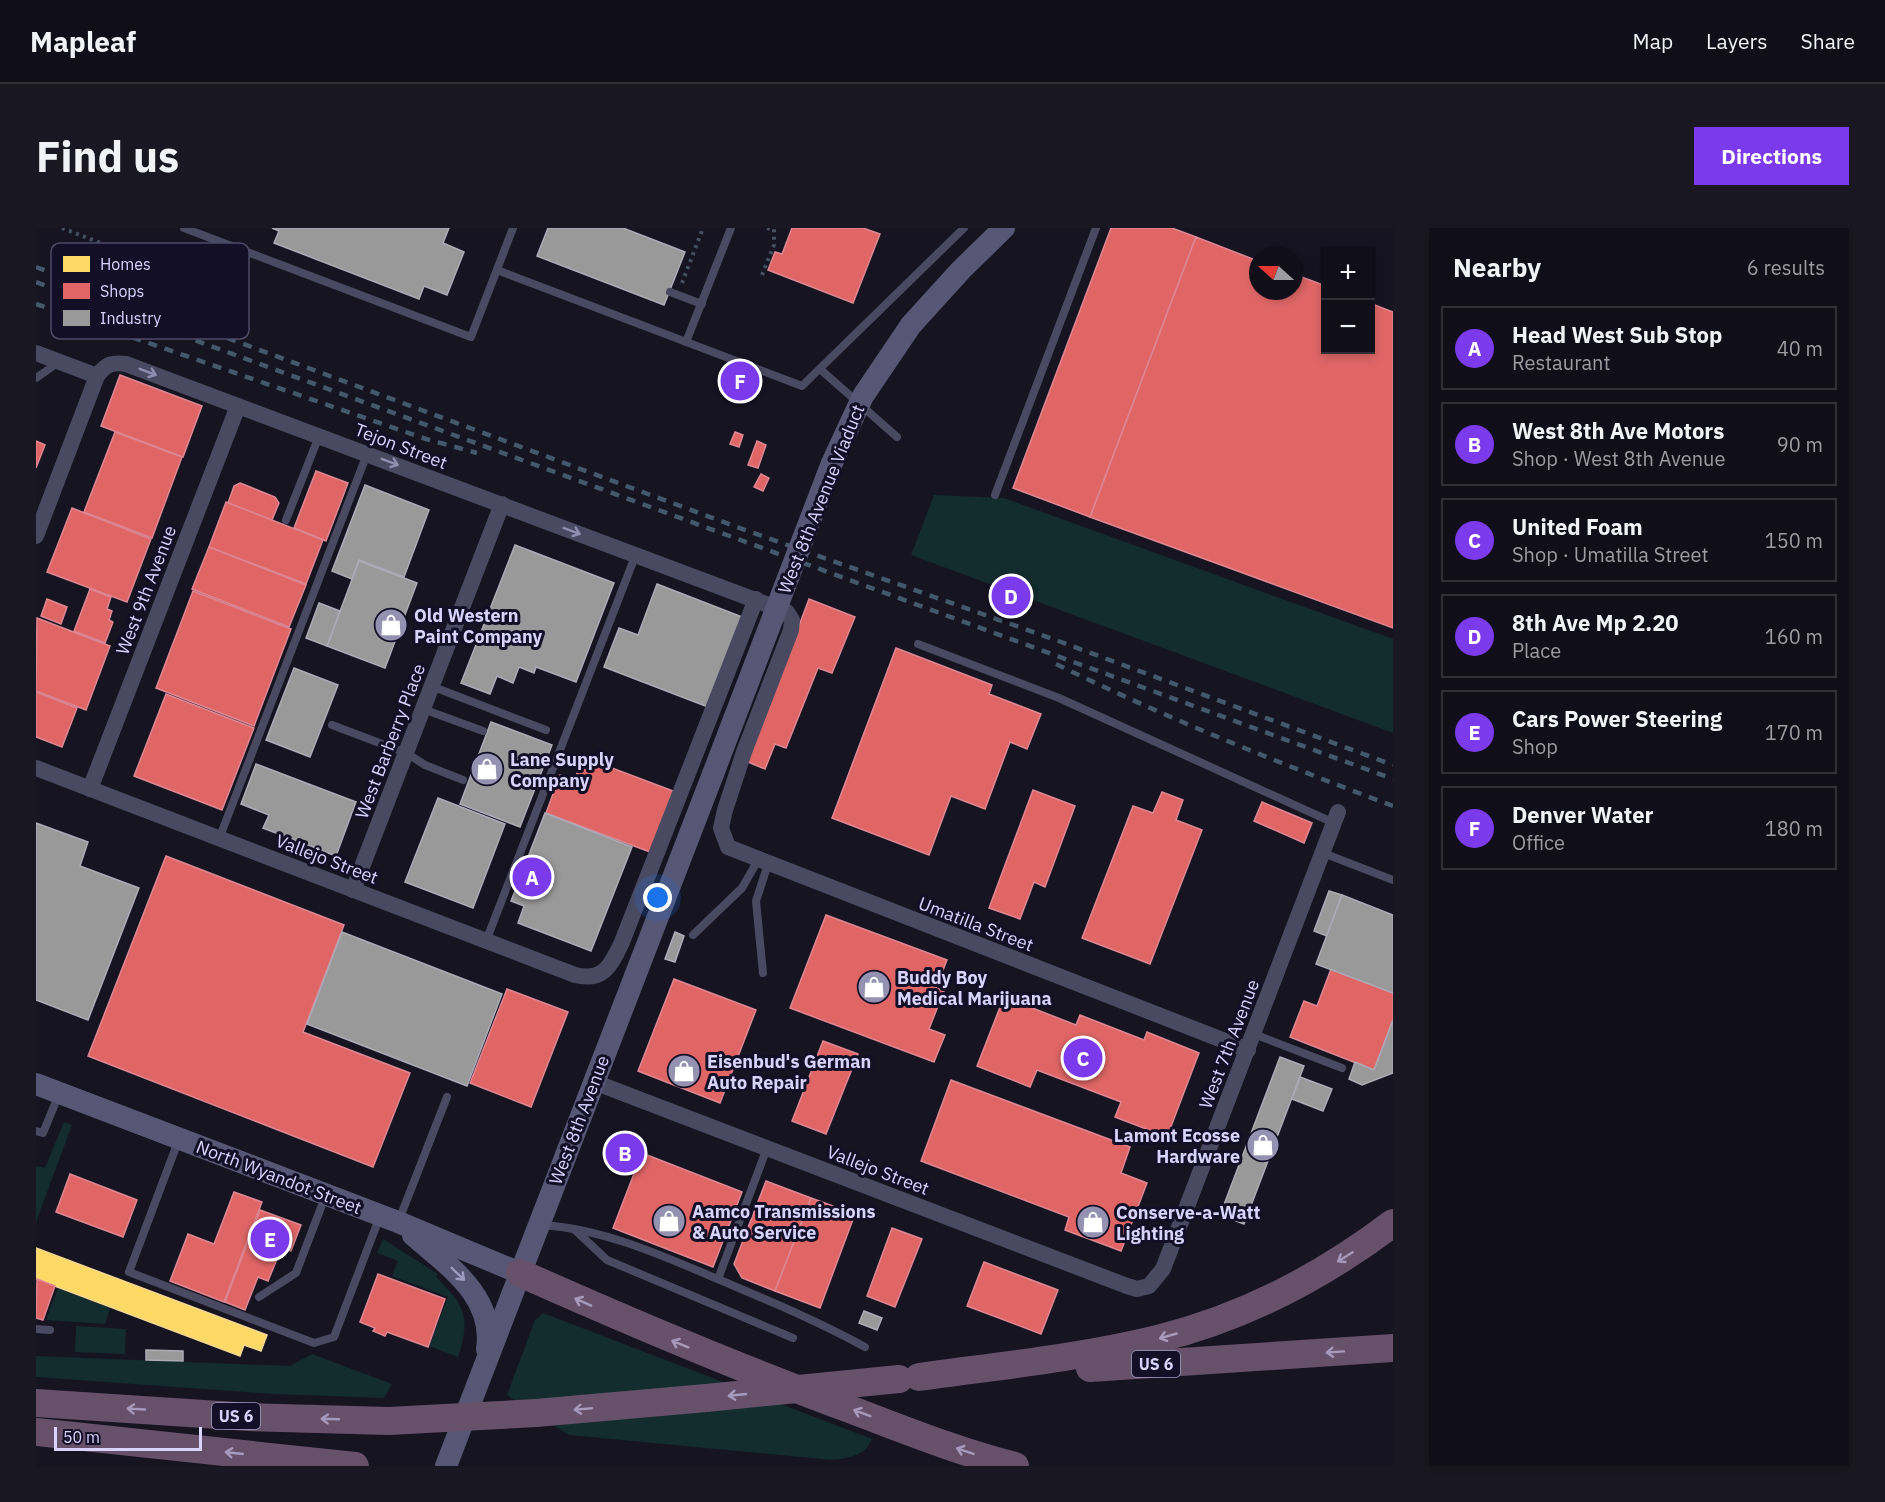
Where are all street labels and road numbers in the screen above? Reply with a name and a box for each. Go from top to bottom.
street label: West 8th Avenue Viaduct [773,401,869,597]
street label: Tejon Street [351,418,451,474]
street label: West 9th Avenue [111,522,181,658]
street label: West Barberry Place [350,660,430,822]
street label: Vallejo Street [273,829,381,889]
street label: Umatilla Street [915,892,1037,956]
street label: West 7th Avenue [1194,976,1264,1112]
street label: West 8th Avenue [544,1052,614,1188]
street label: North Wyandot Street [193,1135,365,1219]
street label: Vallejo Street [824,1140,932,1200]
road number: US 6 [1132,1351,1180,1377]
road number: US 6 [212,1403,260,1429]

